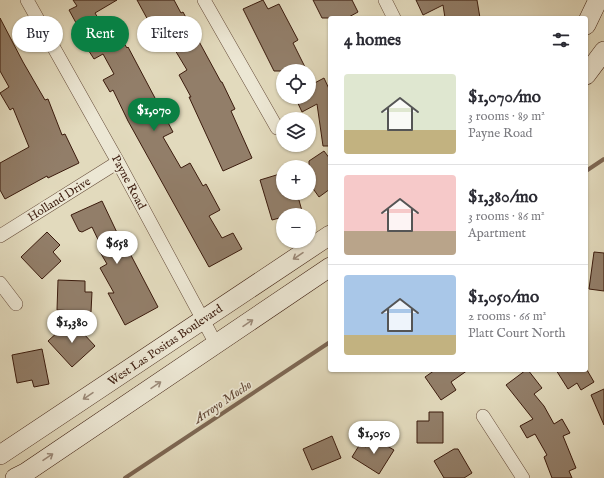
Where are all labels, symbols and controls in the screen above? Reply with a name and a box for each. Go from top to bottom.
chip: Buy [12,16,63,52]
chip: Rent [71,16,129,52]
chip: Filters [137,16,202,52]
icon: filters [550,29,572,51]
text: 4 homes [344,30,401,51]
map controls [276,64,316,248]
button: locate [276,64,316,104]
text: $1,070/mo [468,87,541,108]
icon: home [376,90,424,138]
pin: $1,070 [121,98,187,132]
text: $1,070 [137,102,171,119]
text: 3 rooms · 89 m² [468,108,545,125]
button: layers [276,112,316,152]
text: Payne Road [468,125,532,142]
street label: Payne Road [108,152,149,213]
button: + [276,160,316,200]
street label: Holland Drive [25,174,94,225]
text: $1,380/mo [468,187,538,208]
icon: home [376,191,424,239]
button: − [276,208,316,248]
text: 3 rooms · 86 m² [468,208,545,225]
text: Apartment [468,225,526,242]
pin: $658 [93,231,141,265]
text: $658 [106,235,128,252]
one-way arrow [292,252,303,260]
text: $1,050/mo [468,287,539,308]
icon: home [376,291,424,339]
street label: West Las Positas Boulevard [105,301,226,389]
text: 2 rooms · 66 m² [468,308,546,325]
pin: $1,380 [39,310,105,344]
text: $1,380 [56,314,88,331]
one-way arrow [242,318,254,326]
text: Platt Court North [468,325,566,342]
water label: Arroyo Mocho [189,376,255,429]
one-way arrow [150,380,162,388]
one-way arrow [83,392,94,400]
pin: $1,050 [341,421,407,455]
text: $1,050 [358,425,390,442]
one-way arrow [42,453,53,461]

